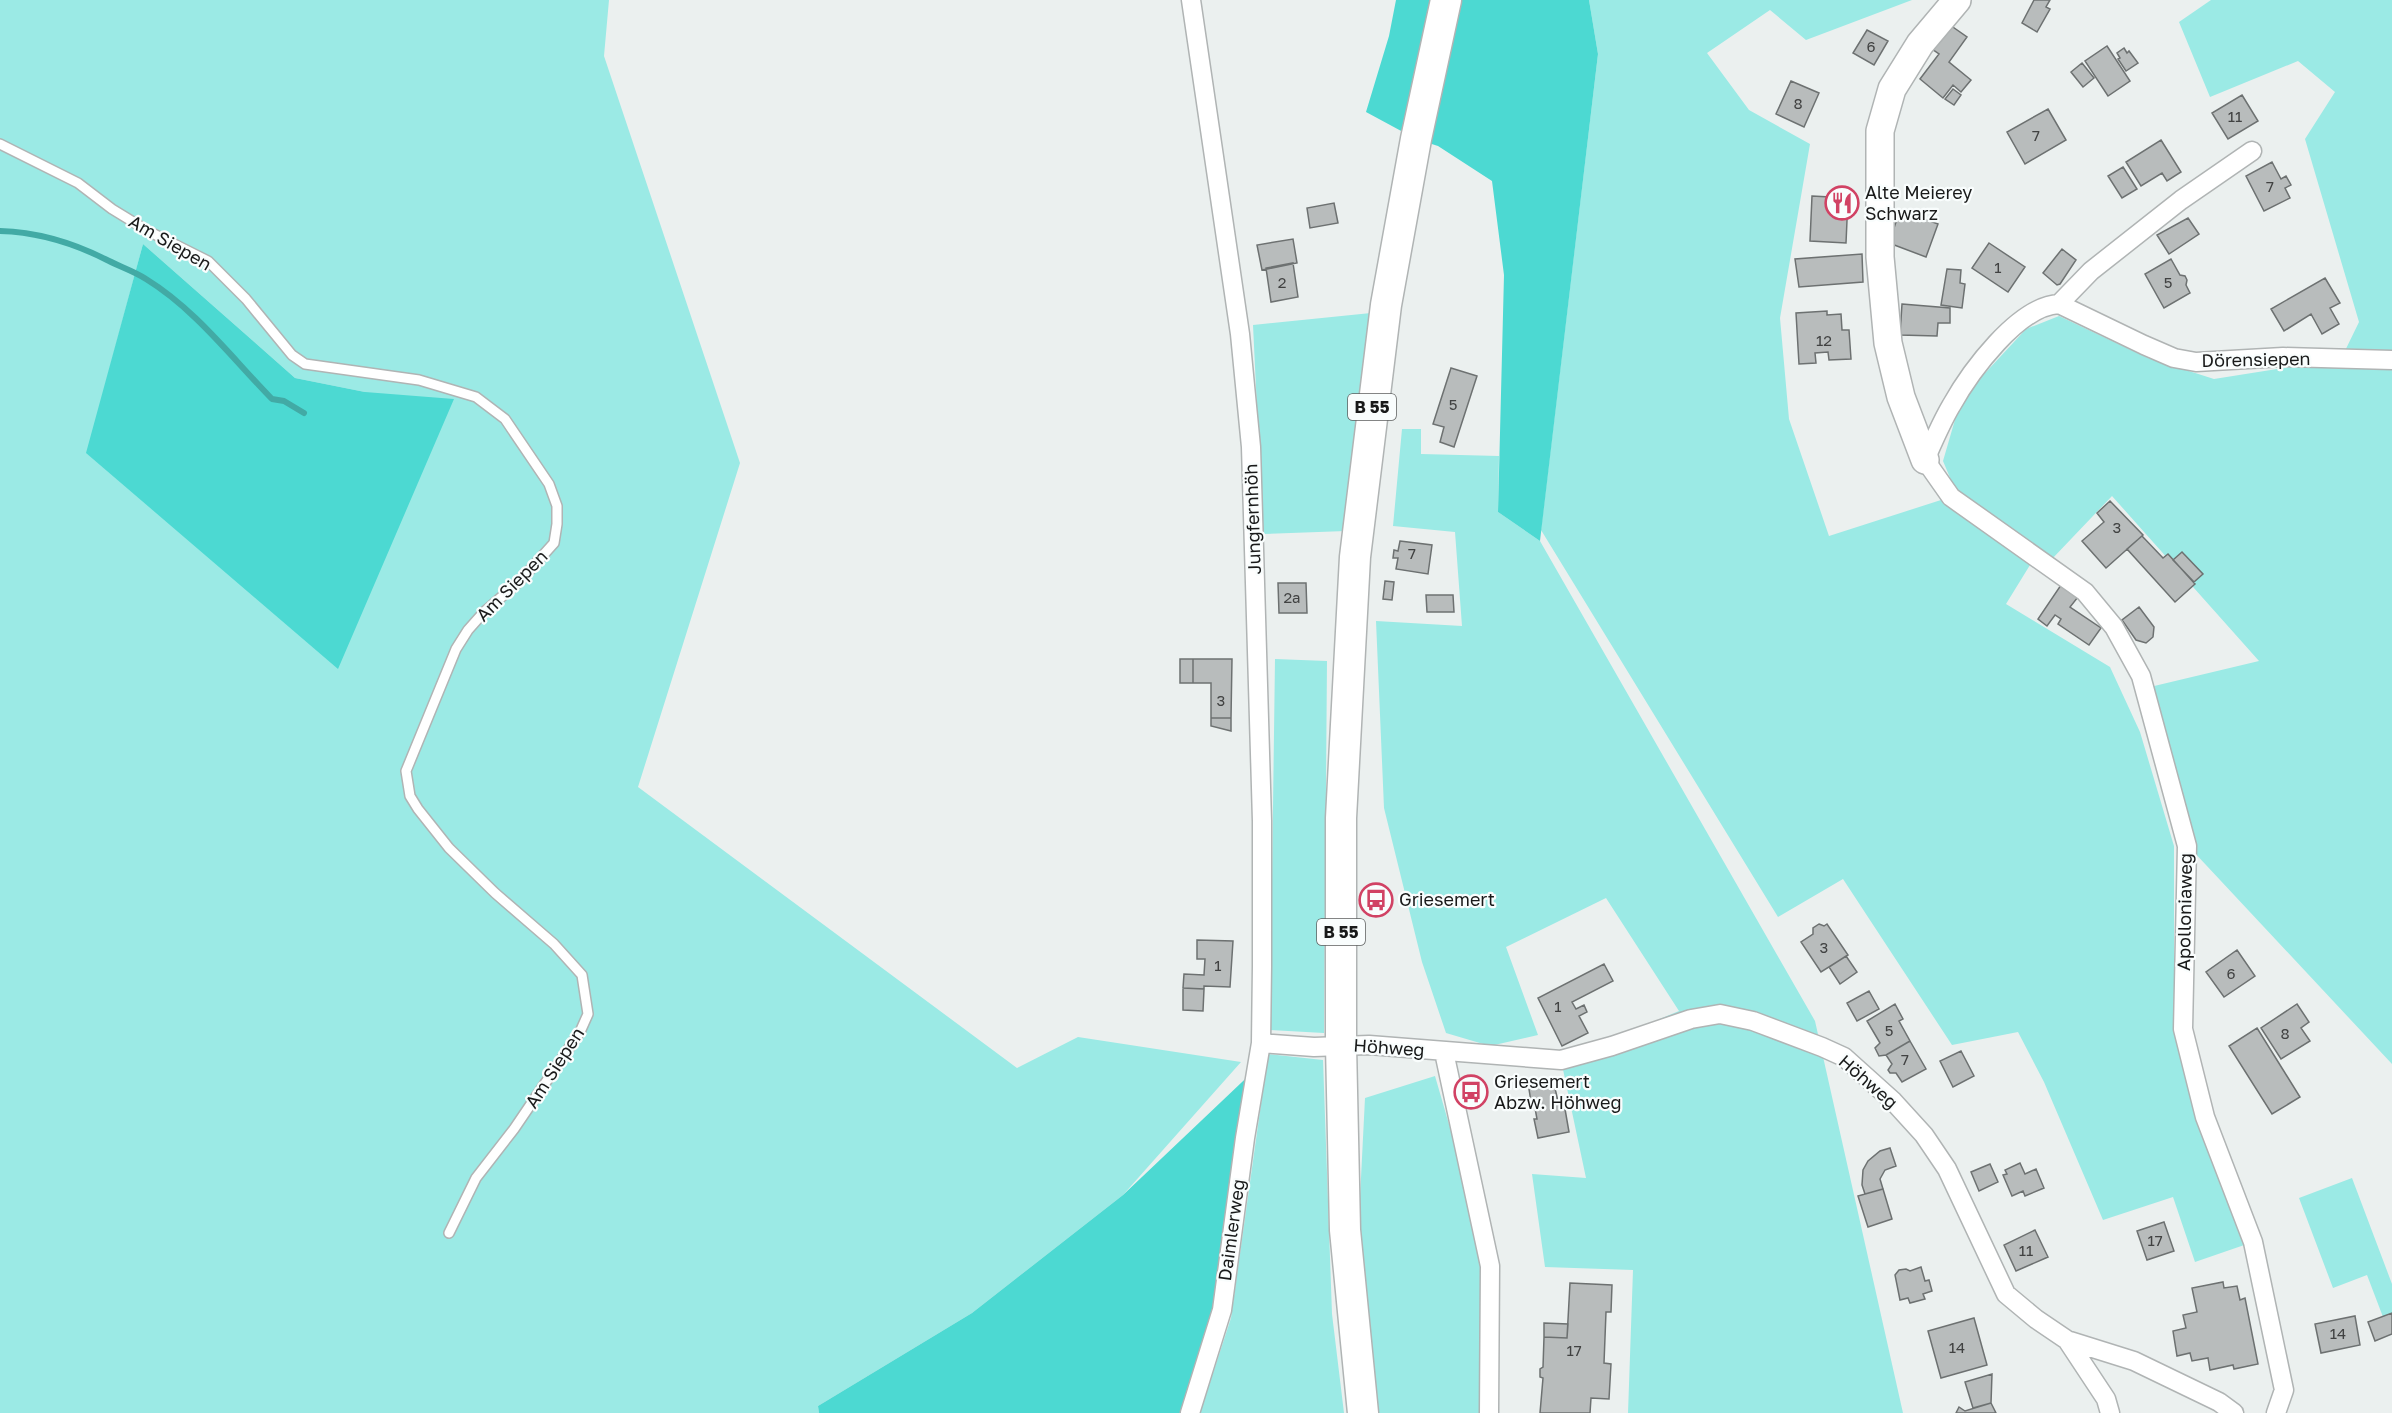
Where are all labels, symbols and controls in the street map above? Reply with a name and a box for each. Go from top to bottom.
house number: 6 [1866,37,1876,55]
house number: 8 [1793,94,1803,112]
house number: 11 [2228,107,2242,125]
house number: 7 [2032,126,2040,144]
house number: 7 [2266,177,2274,195]
place label: Alte Meierey Schwarz [1865,181,1972,224]
restaurant icon: Alte Meierey Schwarz [1824,185,1860,221]
street label: Am Siepen [125,210,216,275]
house number: 1 [1994,258,2002,276]
house number: 2 [1278,273,1286,291]
house number: 5 [2164,273,2172,291]
house number: 12 [1816,331,1832,349]
street label: Dörensiepen [2201,347,2311,371]
road number: B 55 [1348,394,1396,420]
house number: 5 [1449,395,1457,413]
street label: Jungfernhöh [1239,463,1265,575]
house number: 3 [2113,518,2121,536]
house number: 7 [1408,544,1416,562]
street label: Am Siepen [471,545,552,626]
house number: 2a [1283,588,1301,606]
house number: 3 [1217,691,1225,709]
street label: Apolloniaweg [2172,853,2196,971]
bus stop icon: Griesemert [1358,882,1394,918]
place label: Griesemert [1399,888,1495,910]
road number: B 55 [1317,919,1365,945]
house number: 3 [1820,938,1828,956]
house number: 1 [1214,956,1222,974]
house number: 6 [2226,964,2236,982]
house number: 1 [1554,997,1562,1015]
house number: 5 [1885,1021,1893,1039]
street label: Am Siepen [520,1023,588,1112]
house number: 8 [2280,1024,2290,1042]
street label: Höhweg [1353,1034,1425,1060]
street label: Höhweg [1835,1050,1903,1113]
house number: 7 [1901,1050,1909,1068]
place label: Griesemert Abzw. Höhweg [1494,1070,1622,1113]
bus stop icon: Griesemert Abzw. Höhweg [1453,1074,1489,1110]
street label: Daimlerweg [1213,1177,1249,1282]
house number: 17 [2147,1231,2163,1249]
house number: 11 [2019,1241,2033,1259]
house number: 14 [2330,1324,2346,1342]
house number: 14 [1949,1338,1965,1356]
house number: 17 [1566,1341,1582,1359]

